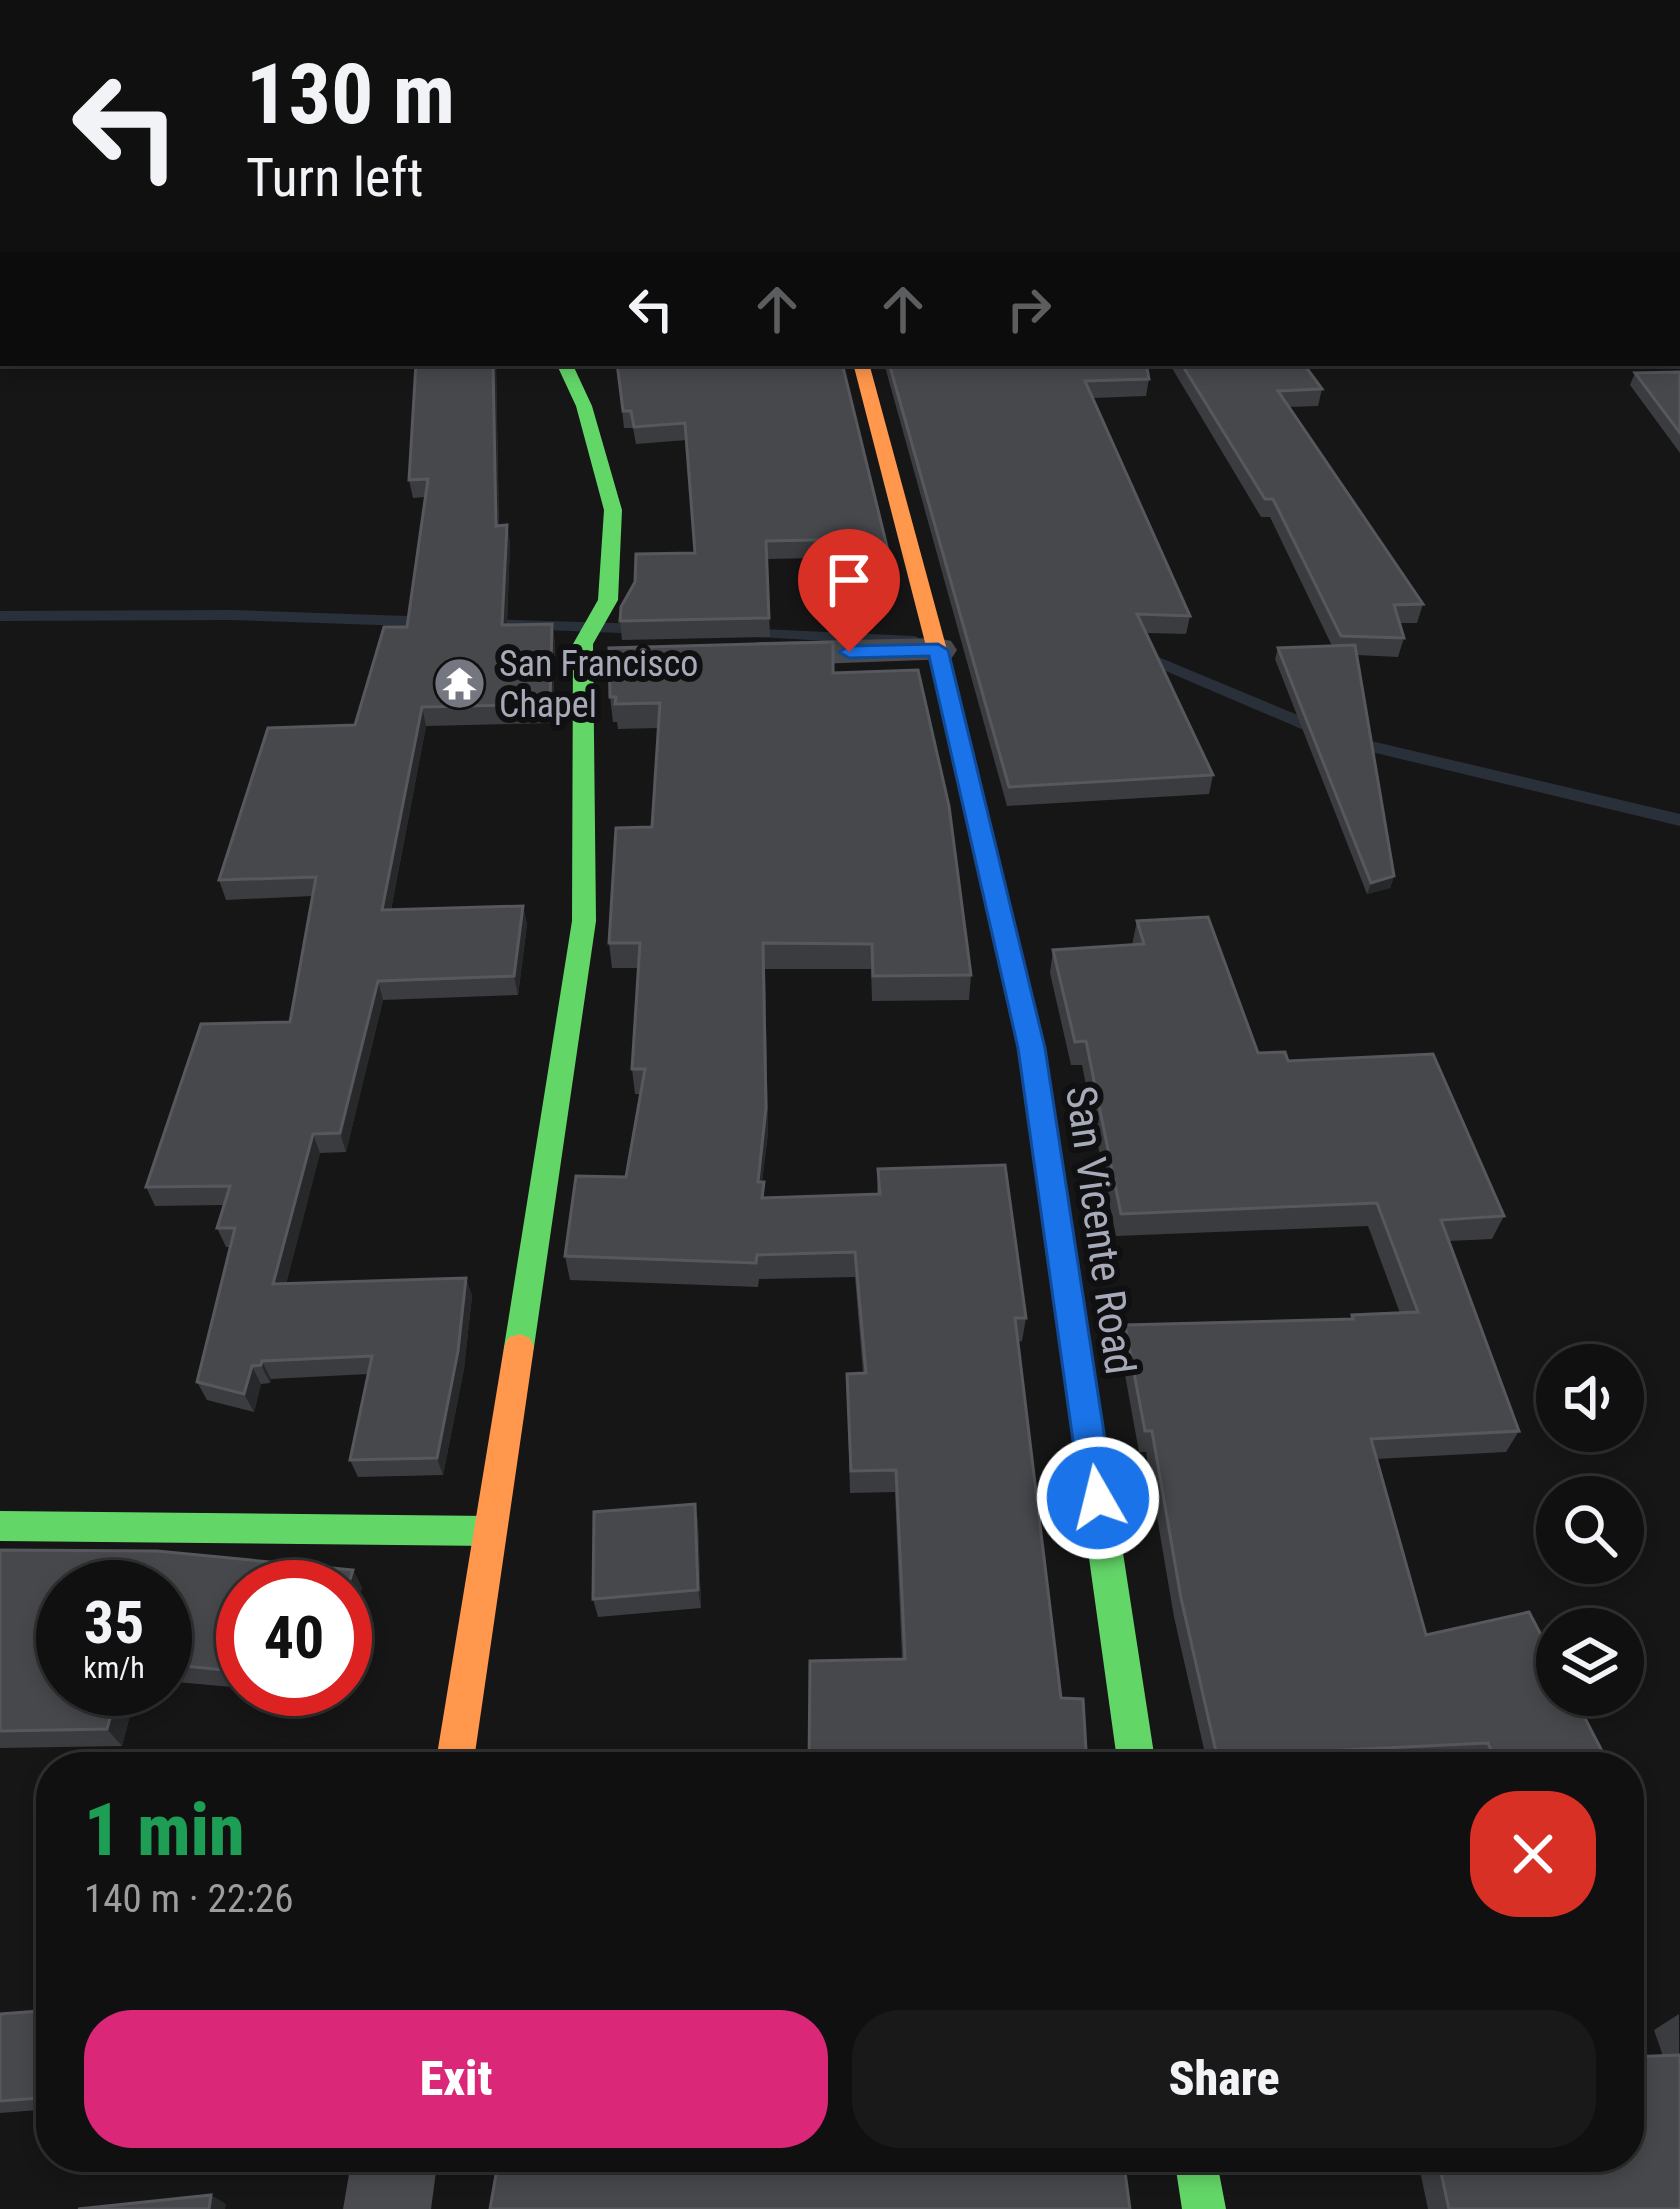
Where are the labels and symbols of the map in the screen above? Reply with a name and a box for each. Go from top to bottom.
pin [798,529,900,652]
place label: San Francisco Chapel [499,643,698,726]
temple icon: San Francisco Chapel [432,656,488,712]
street label: San Vicente Road [1056,1083,1145,1377]
position arrow [1035,1435,1161,1561]
speed limit sign: 40 [216,1560,372,1716]

